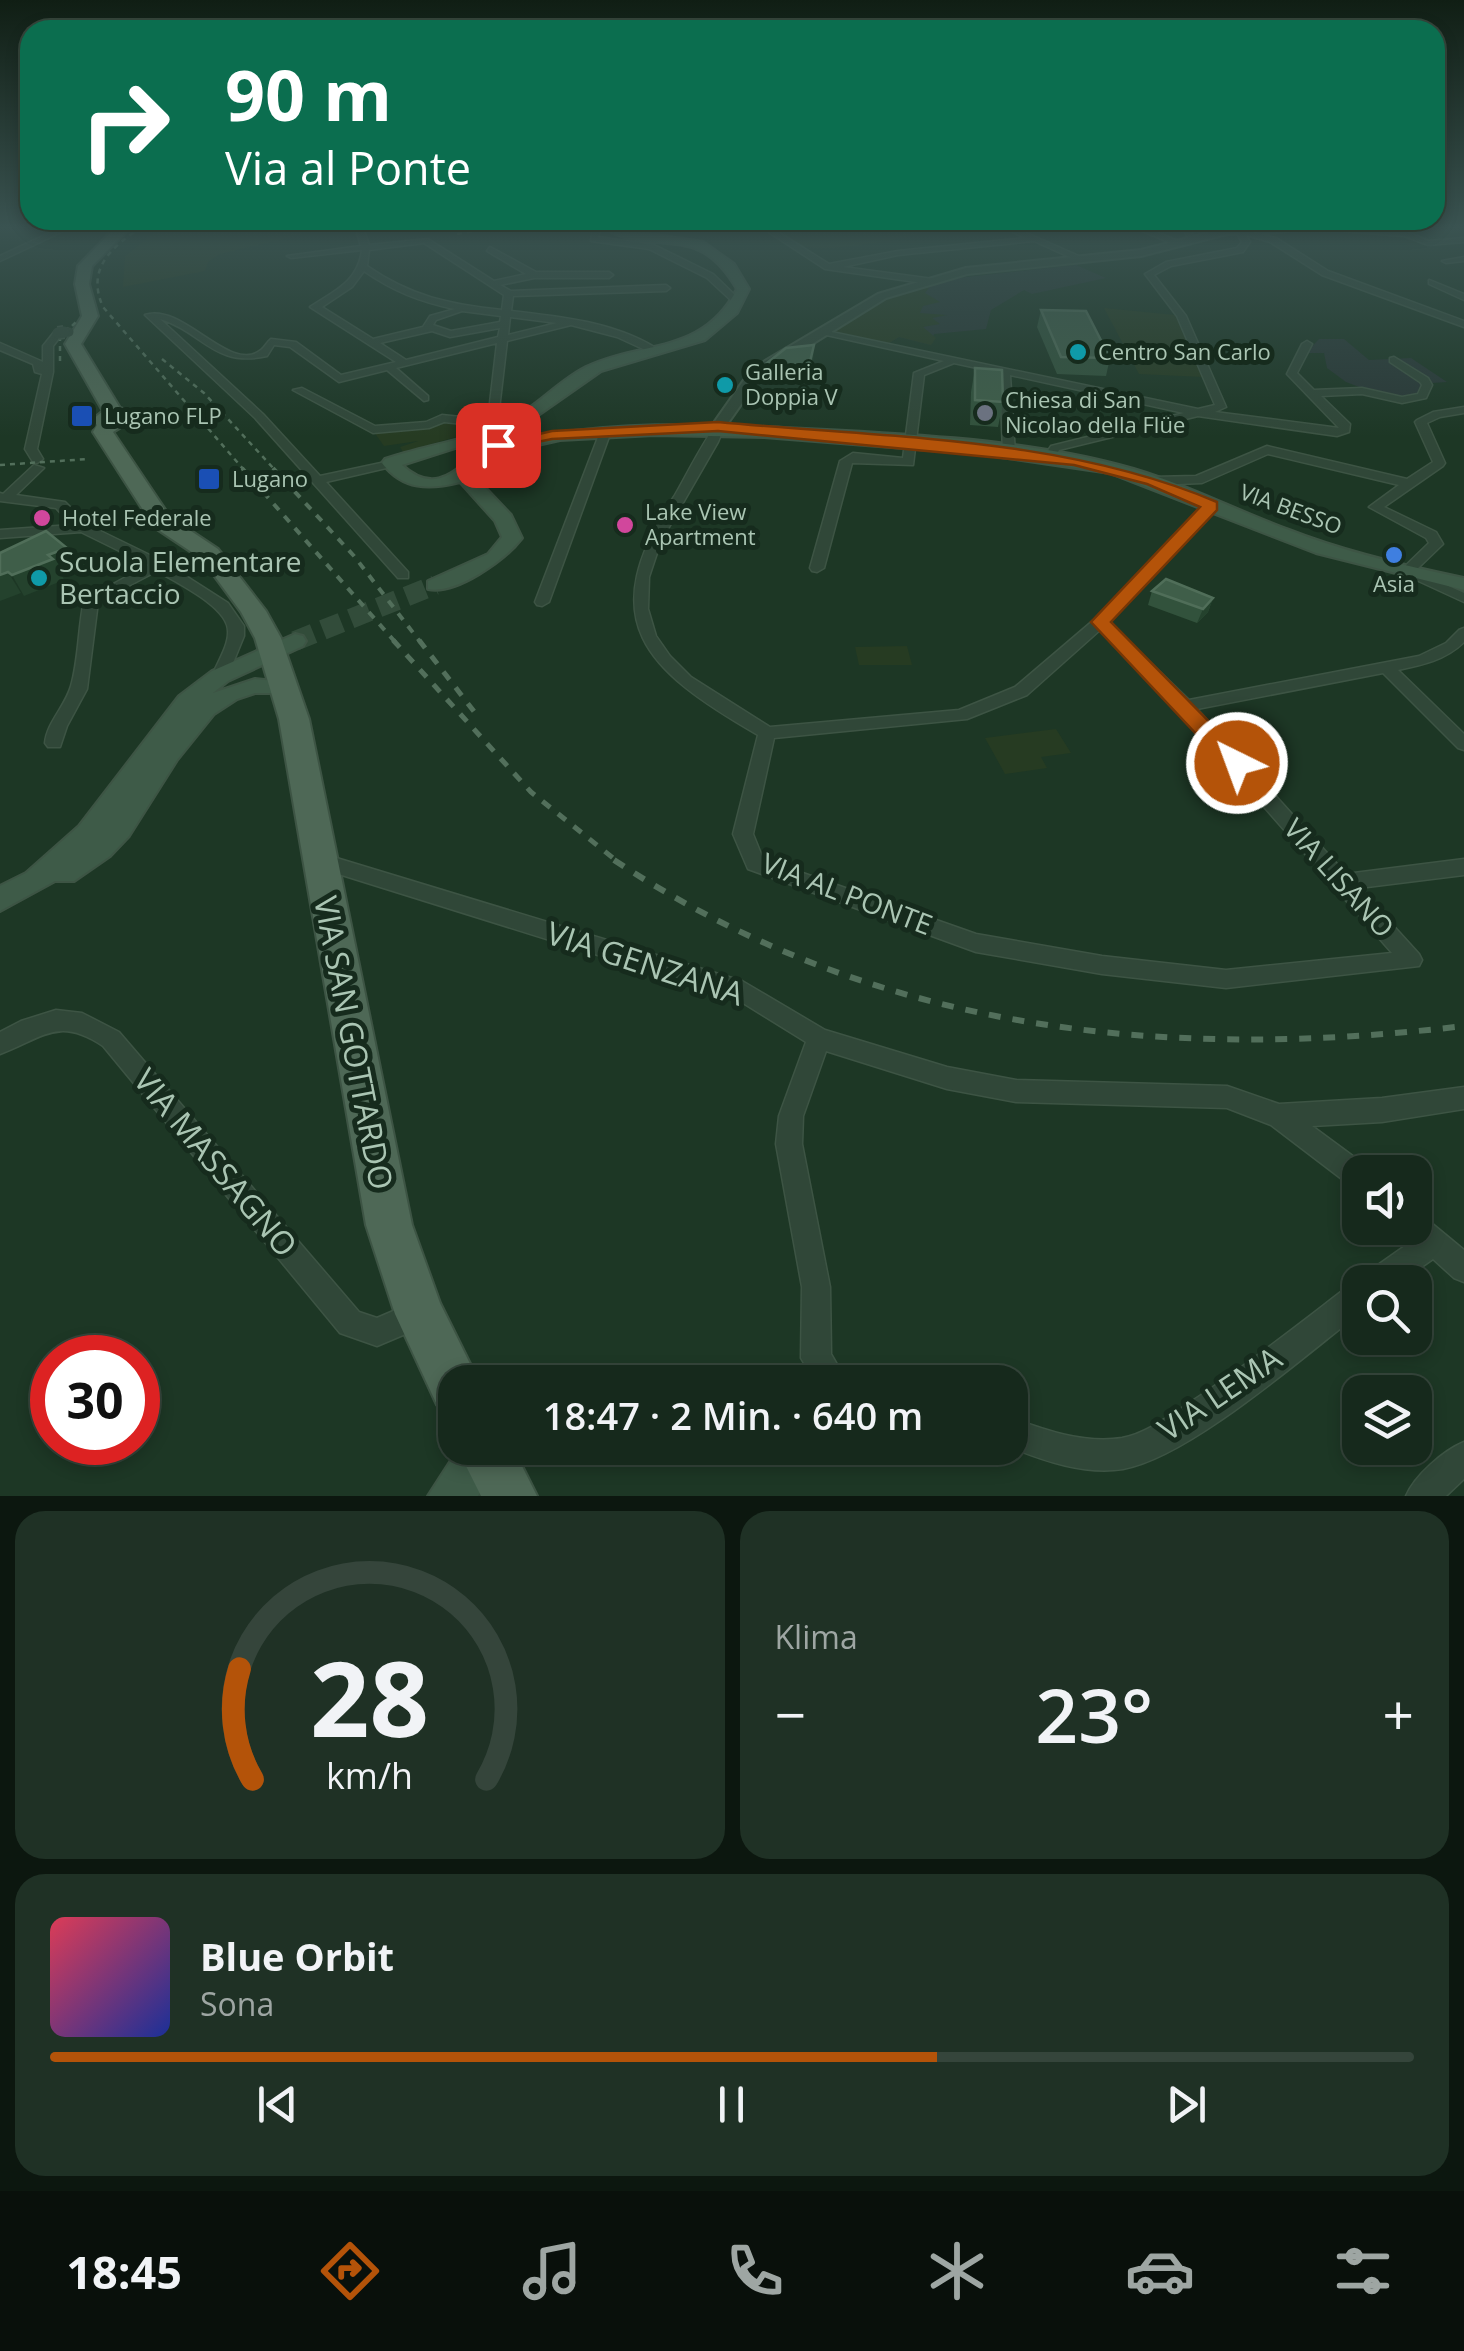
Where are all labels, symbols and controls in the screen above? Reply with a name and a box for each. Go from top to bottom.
text: 90 m [225,46,392,142]
icon: right [60,60,190,190]
text: Via al Ponte [225,137,471,198]
place label: Centro San Carlo [1098,336,1271,366]
marker: Centro San Carlo [1067,341,1089,363]
place label: Galleria Doppia V [745,356,839,411]
marker: Galleria Doppia V [714,374,736,396]
place label: Chiesa di San Nicolao della Flüe [1005,384,1185,439]
place label: Lugano FLP [104,400,222,430]
marker: Chiesa di San Nicolao della Flüe [974,402,996,424]
marker: Lugano FLP [69,403,95,429]
pin [456,403,541,488]
icon: arrive [471,418,526,473]
place label: Lugano [232,463,308,493]
marker: Lugano [196,466,222,492]
street label: VIA BESSO [1236,476,1347,540]
place label: Lake View Apartment [645,496,756,551]
place label: Hotel Federale [62,502,212,532]
marker: Hotel Federale [31,507,53,529]
marker: Lake View Apartment [614,514,636,536]
place label: Scuola Elementare Bertaccio [59,542,302,612]
marker: Asia [1383,544,1405,566]
marker: Scuola Elementare Bertaccio [28,567,50,589]
place label: Asia [1373,568,1415,598]
position arrow [1185,711,1289,815]
street label: VIA LISANO [1276,810,1403,945]
street label: VIA AL PONTE [757,843,938,943]
street label: VIA SAN GOTTARDO [305,892,404,1193]
street label: VIA GENZANA [542,911,750,1015]
street label: VIA MASSAGNO [125,1059,308,1265]
map controls [1342,1155,1432,1465]
button: sound [1342,1155,1432,1245]
button: search [1342,1265,1432,1355]
speed limit sign: 30 [30,1335,160,1465]
street label: VIA LEMA [1149,1335,1290,1450]
button: layers [1342,1375,1432,1465]
text: 18:47 · 2 Min. · 640 m [543,1389,923,1441]
text: Klima [775,1615,858,1658]
text: 28 [310,1626,429,1767]
text: 23° [1035,1663,1153,1765]
text: − [775,1676,806,1751]
text: + [1383,1676,1414,1751]
text: km/h [326,1751,413,1799]
text: Blue Orbit [200,1930,394,1982]
text: Sona [200,1982,274,2025]
icon: previous [250,2077,305,2132]
icon: pause [704,2077,759,2132]
icon: next [1159,2077,1214,2132]
icon: directions [315,2236,385,2306]
icon: music [517,2236,587,2306]
icon: phone [720,2236,790,2306]
icon: climate [922,2236,992,2306]
icon: car [1125,2236,1195,2306]
icon: filters [1328,2236,1398,2306]
text: 18:45 [66,2241,182,2302]

